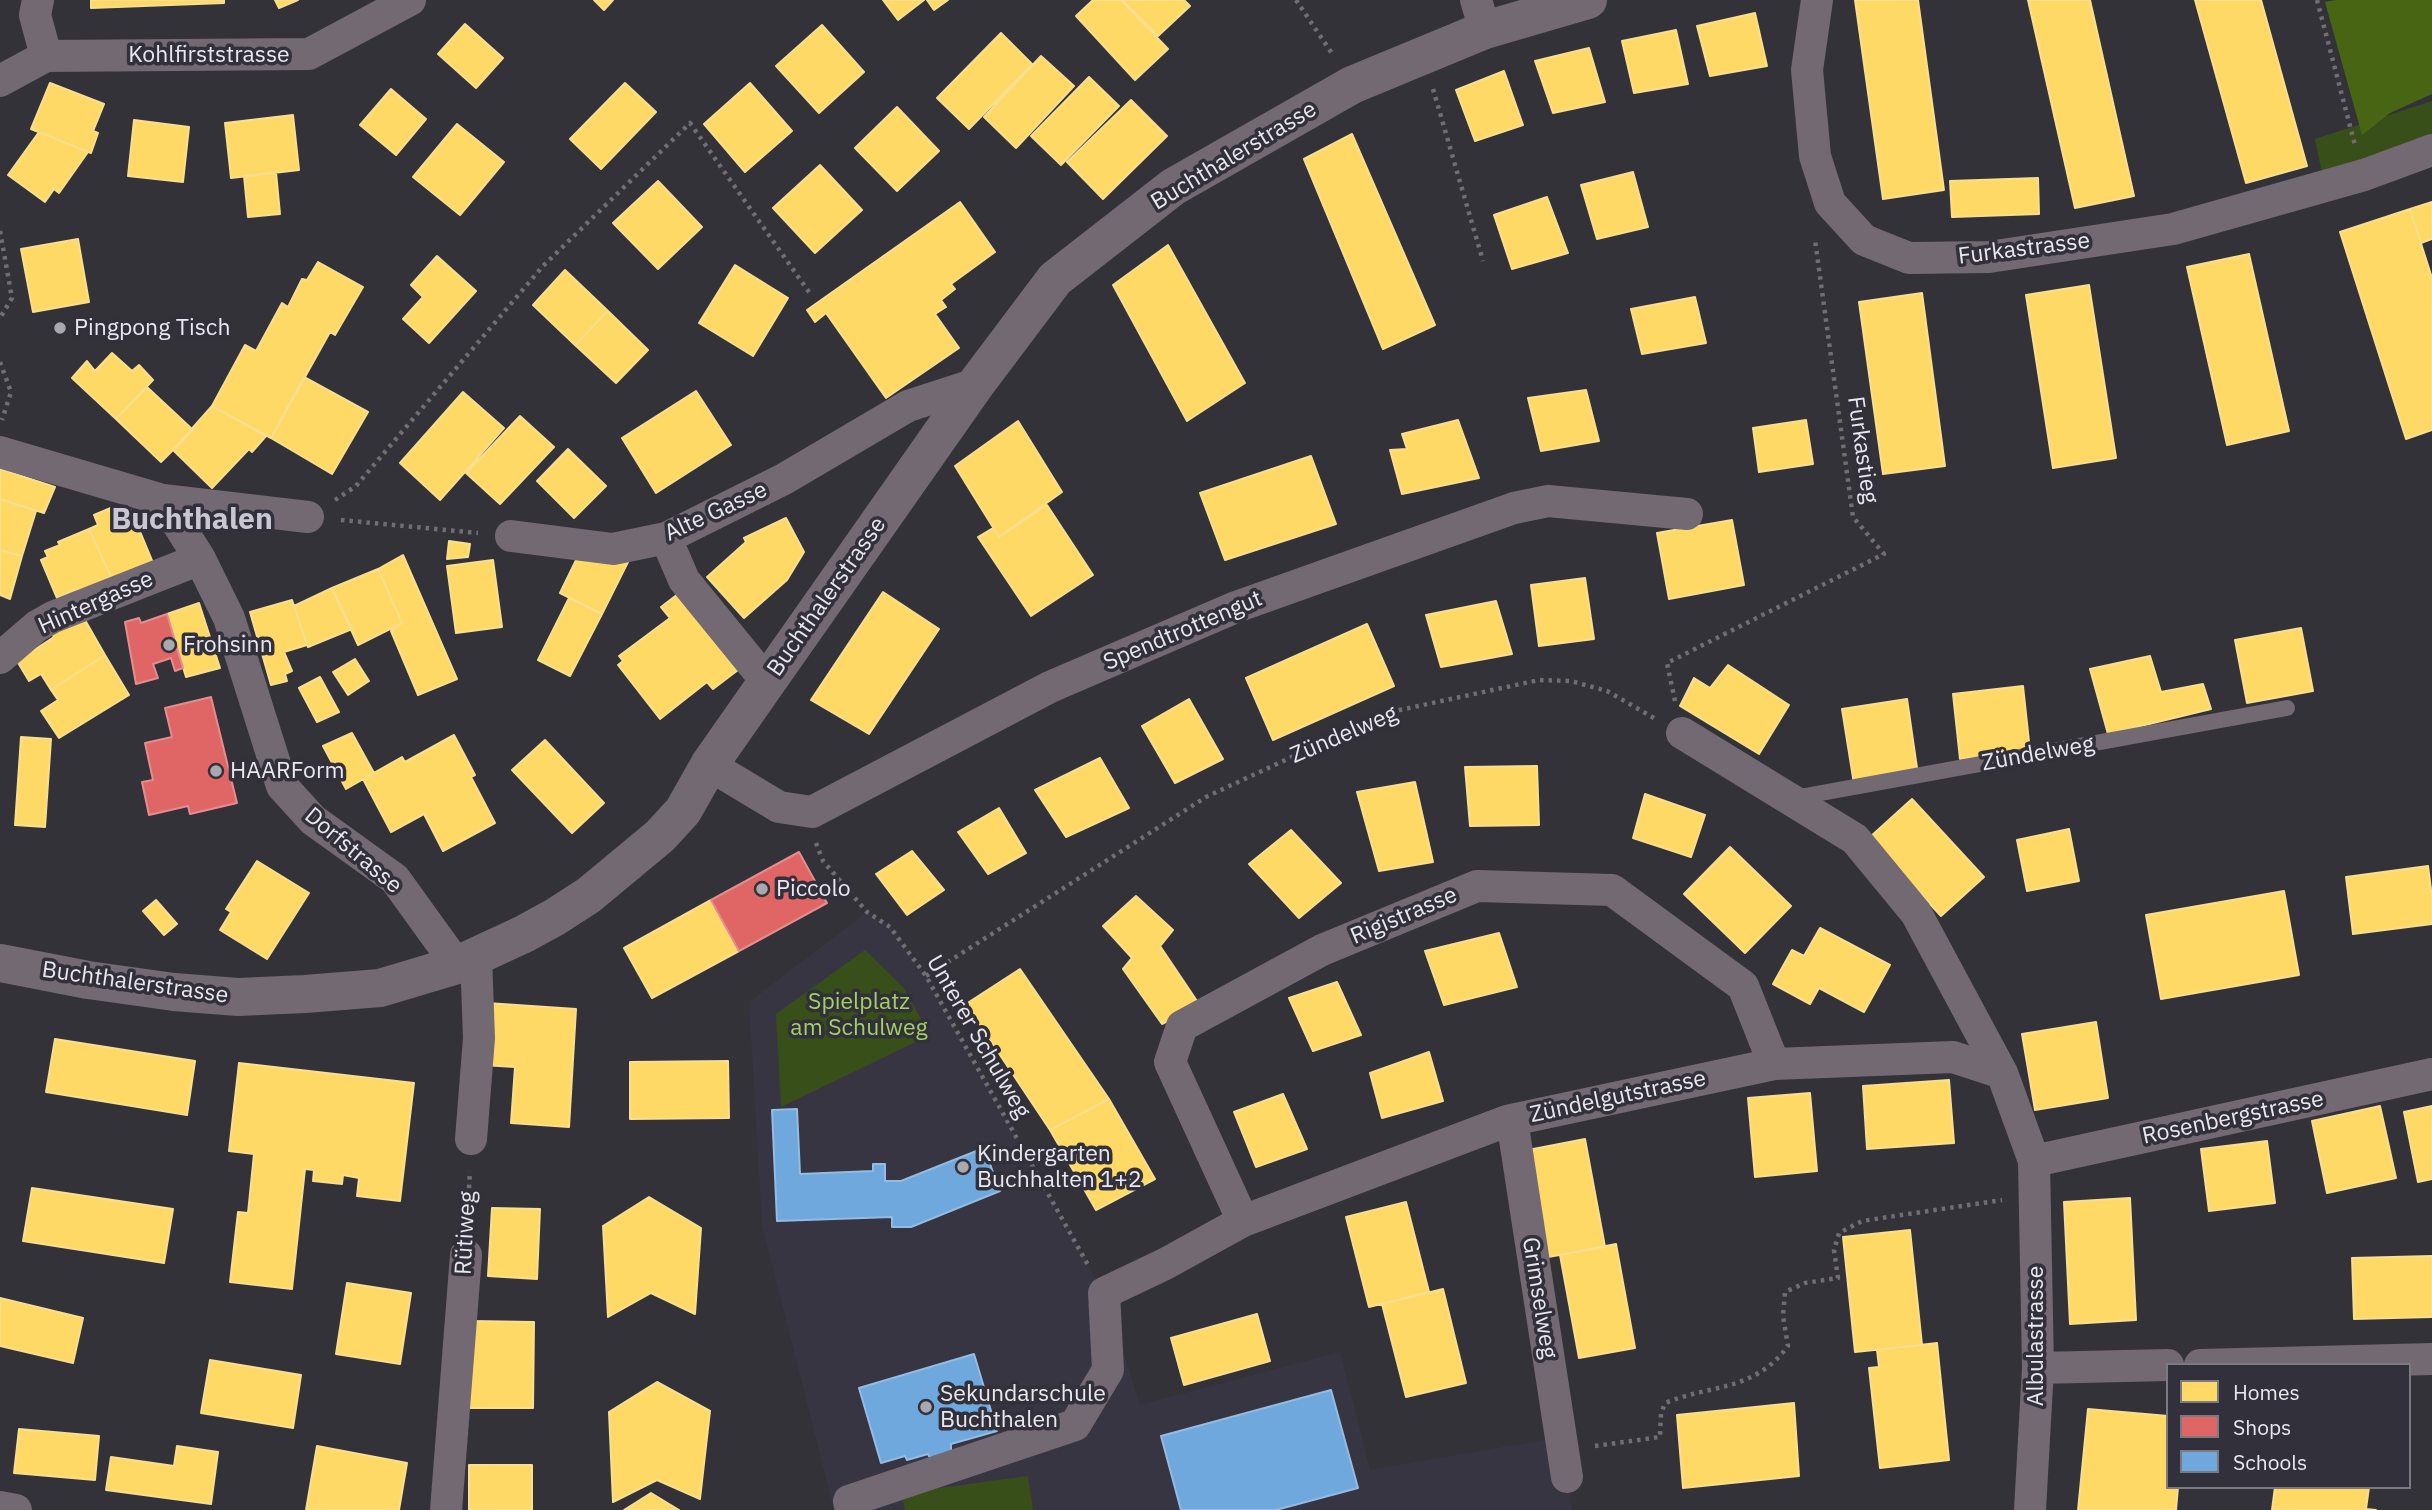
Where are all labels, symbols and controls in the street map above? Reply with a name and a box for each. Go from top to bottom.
street label: Kohlfirststrasse [128,41,290,69]
street label: Buchthalerstrasse [1146,96,1322,216]
street label: Furkastrasse [1956,227,2092,271]
place label: Pingpong Tisch [74,314,230,342]
marker: Pingpong Tisch [52,320,68,336]
street label: Furkastieg [1841,395,1883,505]
street label: Alte Gasse [660,476,772,548]
district label: Buchthalen [111,502,273,538]
street label: Buchthalerstrasse [762,512,892,682]
street label: Hintergasse [34,565,158,641]
street label: Spendtrottengut [1099,585,1267,677]
place label: Frohsinn [183,631,273,659]
marker: Frohsinn [161,637,177,653]
street label: Zündelweg [1286,700,1402,770]
street label: Zündelweg [1980,731,2096,777]
place label: HAARForm [230,757,344,785]
marker: HAARForm [208,763,224,779]
street label: Dorfstrasse [299,802,407,900]
place label: Piccolo [776,875,851,903]
marker: Piccolo [754,881,770,897]
street label: Rigistrasse [1347,881,1461,951]
street label: Unterer Schulweg [920,951,1036,1123]
street label: Buchthalerstrasse [40,956,230,1010]
park label: Spielplatz am Schulweg [790,988,928,1042]
street label: Zündelgutstrasse [1527,1065,1709,1129]
street label: Rosenbergstrasse [2140,1085,2326,1151]
place label: Kindergarten Buchhalten 1+2 [977,1140,1142,1194]
marker: Kindergarten Buchhalten 1+2 [955,1159,971,1175]
street label: Rütiweg [450,1190,482,1276]
street label: Grimselweg [1516,1235,1562,1361]
street label: Albulastrasse [2022,1266,2050,1406]
legend [2166,1363,2411,1489]
text: Homes [2233,1378,2300,1406]
place label: Sekundarschule Buchthalen [940,1380,1106,1434]
marker: Sekundarschule Buchthalen [918,1399,934,1415]
text: Shops [2233,1413,2291,1441]
text: Schools [2233,1448,2307,1476]

